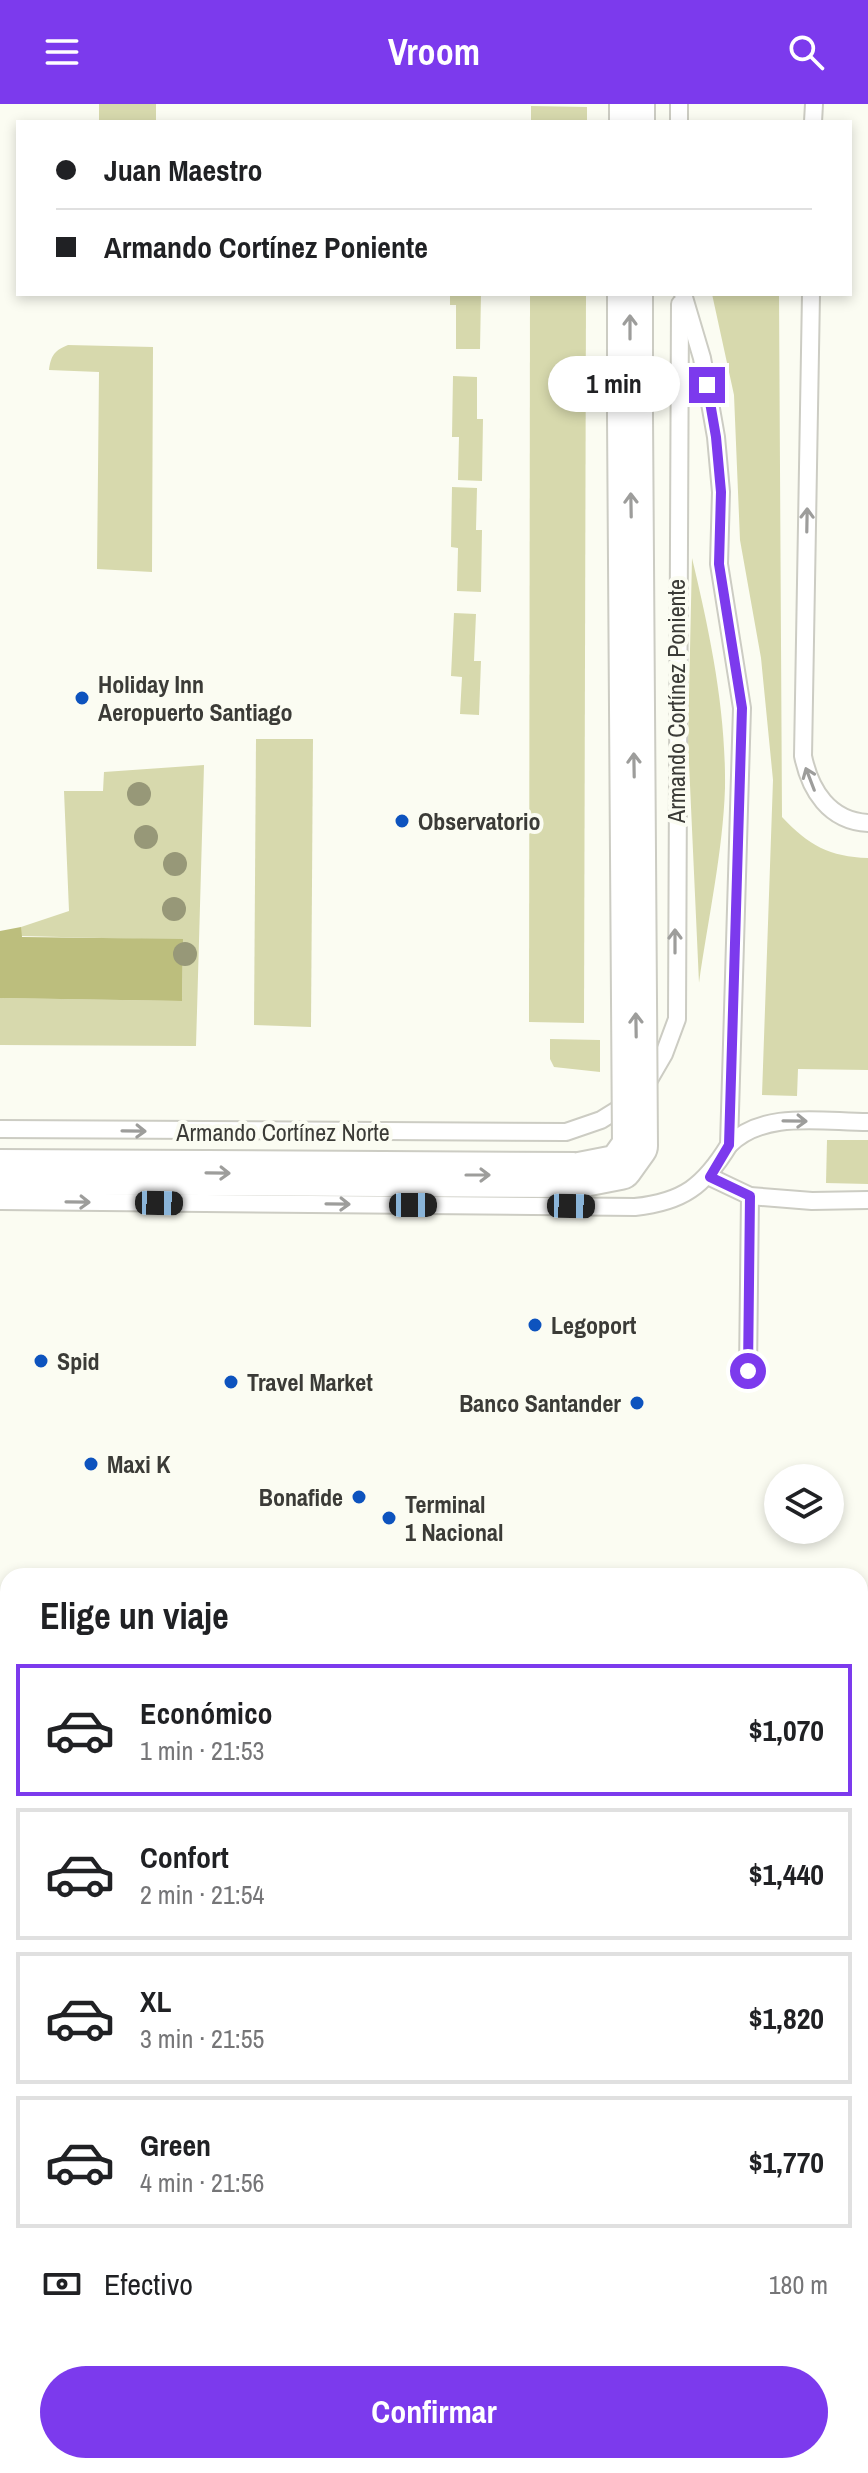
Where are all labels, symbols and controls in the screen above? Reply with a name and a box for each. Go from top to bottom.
text: Vroom [388,28,480,76]
icon: menu [40,30,84,74]
icon: search [784,30,828,74]
text: Juan Maestro [104,150,263,190]
text: Armando Cortínez Poniente [104,227,428,267]
one-way arrow [622,314,638,341]
callout: 1 min [547,357,679,413]
text: 1 min [586,366,642,401]
route end [689,367,725,403]
one-way arrow [623,492,639,519]
one-way arrow [799,507,814,534]
street label: Armando Cortínez Poniente [660,579,692,824]
place label: Holiday Inn Aeropuerto Santiago [98,668,293,728]
marker: Holiday Inn Aeropuerto Santiago [73,689,91,707]
one-way arrow [626,752,641,779]
one-way arrow [802,767,816,792]
place label: Observatorio [418,805,541,837]
marker: Observatorio [393,812,411,830]
one-way arrow [667,928,683,955]
one-way arrow [628,1012,644,1039]
one-way arrow [781,1114,808,1129]
street label: Armando Cortínez Norte [175,1116,390,1148]
one-way arrow [120,1123,147,1139]
one-way arrow [204,1166,231,1181]
one-way arrow [464,1167,491,1183]
car [135,1191,183,1215]
car [389,1193,437,1217]
one-way arrow [64,1194,91,1210]
car [547,1194,595,1218]
one-way arrow [324,1196,351,1212]
place label: Legoport [551,1309,637,1341]
marker: Legoport [526,1316,544,1334]
place label: Spid [57,1345,100,1377]
marker: Spid [32,1352,50,1370]
route start [730,1353,766,1389]
place label: Travel Market [247,1366,373,1398]
marker: Travel Market [222,1373,240,1391]
place label: Banco Santander [459,1387,621,1419]
marker: Banco Santander [628,1394,646,1412]
place label: Maxi K [107,1448,171,1480]
marker: Maxi K [82,1455,100,1473]
map controls [764,1464,844,1544]
button: layers [764,1464,844,1544]
place label: Bonafide [259,1481,343,1513]
marker: Bonafide [350,1488,368,1506]
place label: Terminal 1 Nacional [405,1488,503,1548]
marker: Terminal 1 Nacional [380,1509,398,1527]
text: Elige un viaje [40,1592,229,1640]
text: Económico [140,1693,273,1733]
icon: car [44,1694,116,1766]
text: $1,070 [749,1710,824,1750]
text: 1 min · 21:53 [140,1733,264,1768]
text: Confort [140,1837,229,1877]
icon: car [44,1838,116,1910]
text: $1,440 [749,1854,824,1894]
text: 2 min · 21:54 [140,1877,264,1912]
text: XL [140,1981,171,2021]
icon: car [44,1982,116,2054]
text: $1,820 [749,1998,824,2038]
text: 3 min · 21:55 [140,2021,264,2056]
text: Green [140,2125,211,2165]
icon: car [44,2126,116,2198]
text: $1,770 [749,2142,824,2182]
text: 4 min · 21:56 [140,2165,264,2200]
icon: cash [40,2262,84,2306]
text: Efectivo [104,2264,193,2304]
text: 180 m [769,2267,828,2302]
button: Confirmar [40,2366,828,2458]

